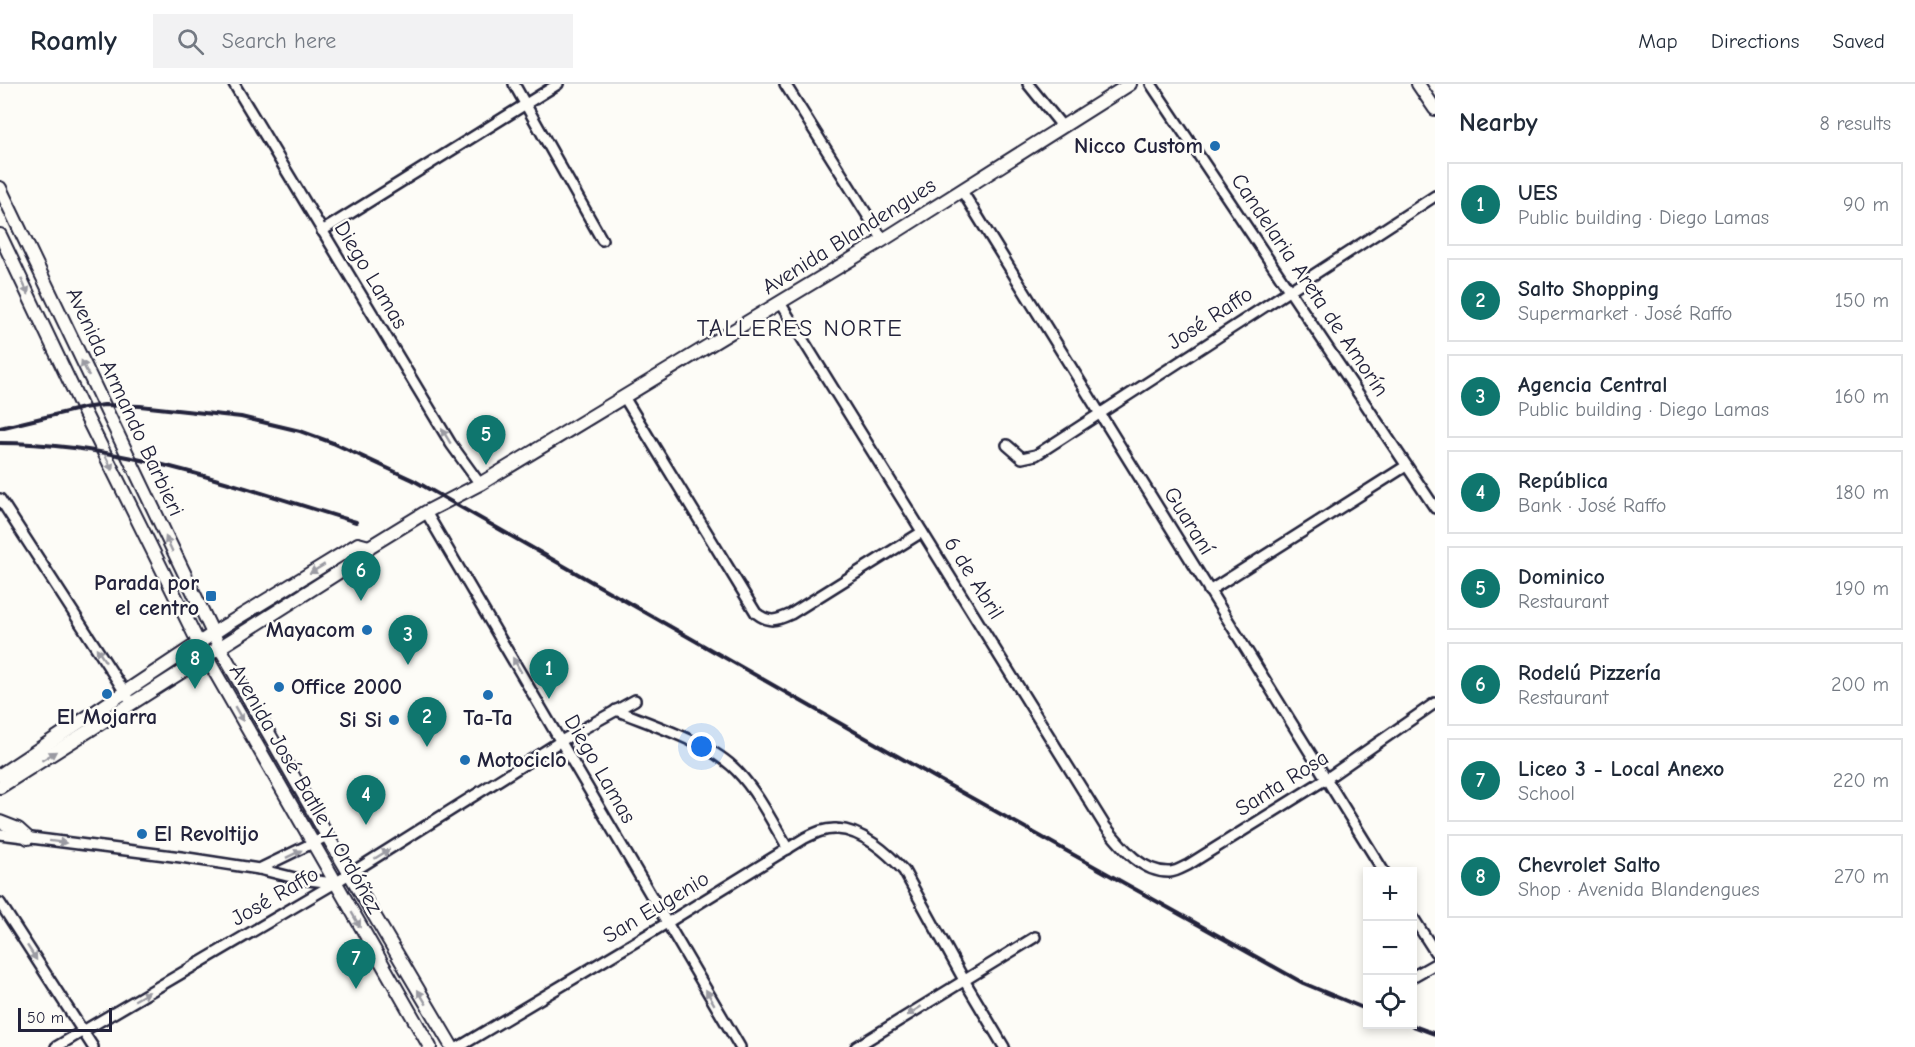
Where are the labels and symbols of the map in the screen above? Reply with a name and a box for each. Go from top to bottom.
place label: Nicco Custom [1074,133,1203,159]
marker: Nicco Custom [1208,139,1222,153]
street label: Candelaria Areta de Amorín [1226,169,1394,401]
street label: Avenida Blandengues [757,172,941,300]
street label: Diego Lamas [329,216,413,334]
one-way arrow [21,279,30,296]
street label: José Raffo [1162,281,1258,355]
street label: Avenida Armando Barbieri [61,284,189,520]
district label: TALLERES NORTE [697,314,903,342]
one-way arrow [81,359,90,376]
pin: 5 [466,416,506,465]
one-way arrow [440,428,451,444]
one-way arrow [105,455,114,472]
street label: Guaraní [1158,482,1220,561]
street label: 6 de Abril [938,532,1010,624]
one-way arrow [165,535,174,552]
pin: 6 [342,552,380,601]
one-way arrow [309,564,326,575]
place label: Parada por el centro [94,570,199,621]
marker: Parada por el centro [204,589,218,603]
pin: 3 [388,616,428,665]
place label: Mayacom [266,617,355,643]
marker: Mayacom [360,623,374,637]
pin: 8 [176,640,214,689]
one-way arrow [95,647,107,663]
pin: 1 [530,650,568,699]
one-way arrow [511,657,522,673]
street label: Avenida José Batlle y Ordóñez [224,660,388,919]
place label: Office 2000 [291,674,402,700]
marker: Office 2000 [272,680,286,694]
marker: El Mojarra [100,687,114,701]
marker: Ta-Ta [481,688,495,702]
pin: 2 [408,698,446,747]
place label: El Mojarra [57,704,157,730]
place label: Ta-Ta [463,705,513,731]
one-way arrow [234,706,244,723]
place label: Si Si [339,707,382,733]
street label: Diego Lamas [558,710,642,828]
marker: Si Si [387,713,401,727]
your location [687,732,716,761]
street label: Santa Rosa [1231,744,1333,822]
place label: Motociclo [477,747,567,773]
one-way arrow [41,751,58,762]
marker: Motociclo [458,753,472,767]
pin: 4 [346,776,386,825]
place label: El Revoltijo [154,821,259,847]
marker: El Revoltijo [135,827,149,841]
one-way arrow [48,837,67,846]
one-way arrow [374,848,390,859]
one-way arrow [286,849,303,858]
street label: José Raffo [227,861,323,931]
street label: San Eugenio [598,865,714,949]
one-way arrow [351,912,361,929]
pin: 7 [336,940,376,989]
one-way arrow [26,944,37,961]
one-way arrow [706,988,716,1005]
one-way arrow [417,989,428,1005]
one-way arrow [134,991,151,1001]
scale bar [18,1005,112,1032]
one-way arrow [906,1006,922,1017]

